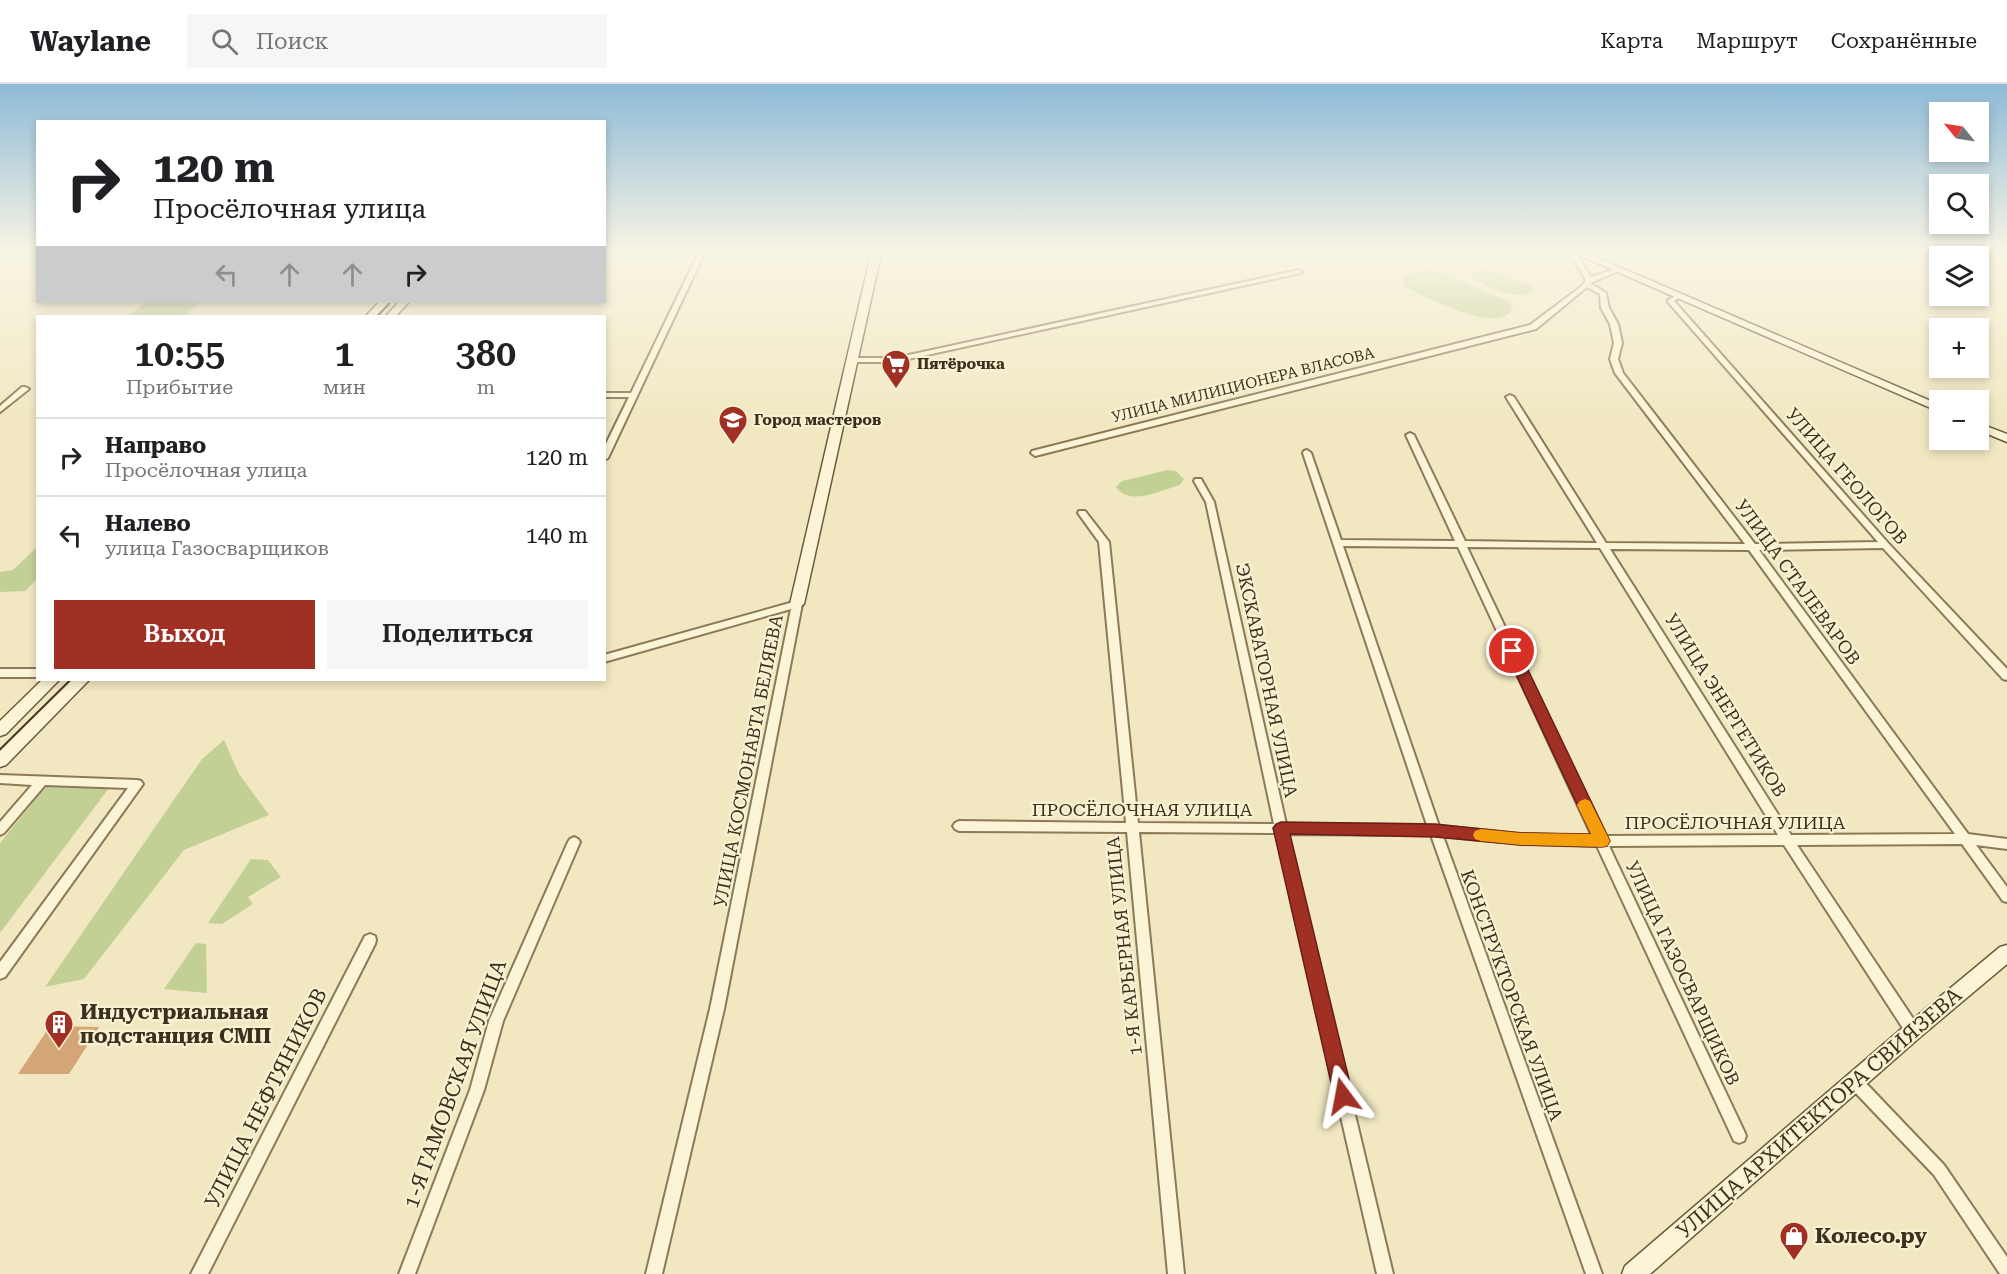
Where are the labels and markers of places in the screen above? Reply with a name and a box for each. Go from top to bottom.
supermarket icon: Пятёрочка [880,348,912,390]
place label: Пятёрочка [917,355,1005,373]
school or university icon: Город мастеров [717,404,749,446]
place label: Город мастеров [754,411,881,429]
pin [1486,625,1537,676]
place label: Индустриальная подстанция СМП [80,1000,271,1048]
building icon: Индустриальная подстанция СМП [43,1008,75,1050]
shop icon: Колесо.ру [1778,1220,1810,1262]
place label: Колесо.ру [1815,1224,1927,1248]

